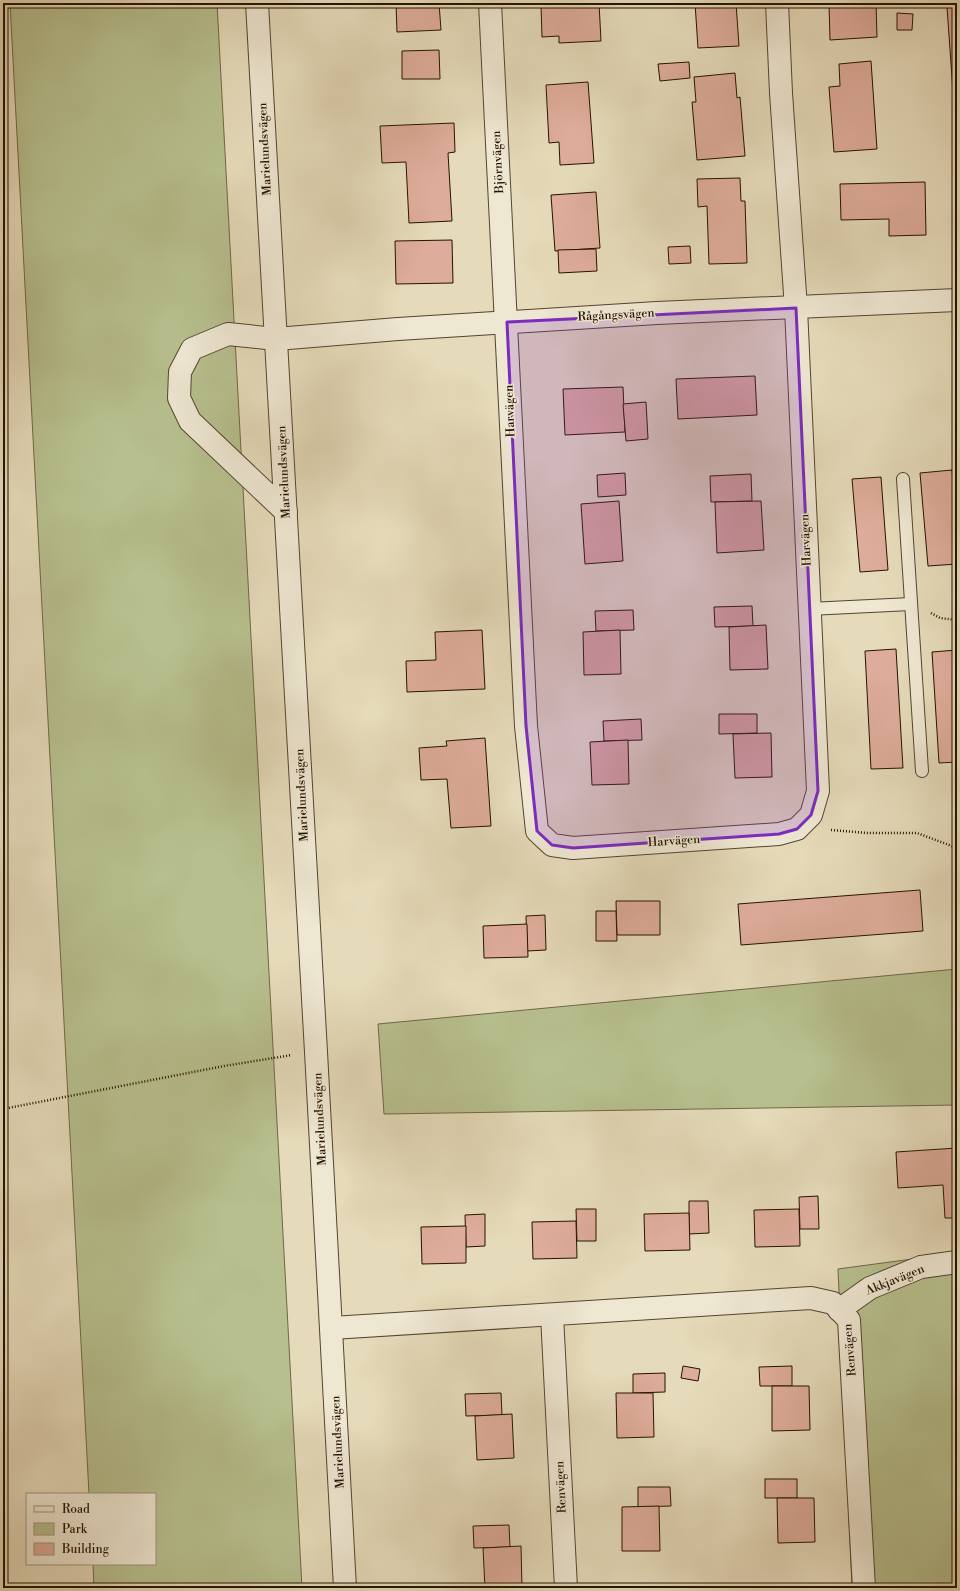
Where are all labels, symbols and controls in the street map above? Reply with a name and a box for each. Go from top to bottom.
street label: Marielundsvägen [255,102,275,196]
street label: Björnvägen [489,130,507,195]
street label: Rågångsvägen [577,305,655,325]
street label: Harvägen [502,384,518,438]
street label: Marielundsvägen [274,425,294,519]
street label: Harvägen [797,513,815,567]
street label: Marielundsvägen [292,748,312,842]
street label: Harvägen [647,832,701,850]
street label: Marielundsvägen [310,1072,330,1166]
street label: Akkjavägen [863,1261,927,1299]
street label: Renvägen [840,1323,860,1377]
street label: Marielundsvägen [328,1395,348,1489]
street label: Renvägen [552,1460,570,1514]
legend [26,1493,156,1565]
text: Road [62,1502,90,1517]
text: Park [62,1522,88,1537]
text: Building [61,1542,110,1557]

